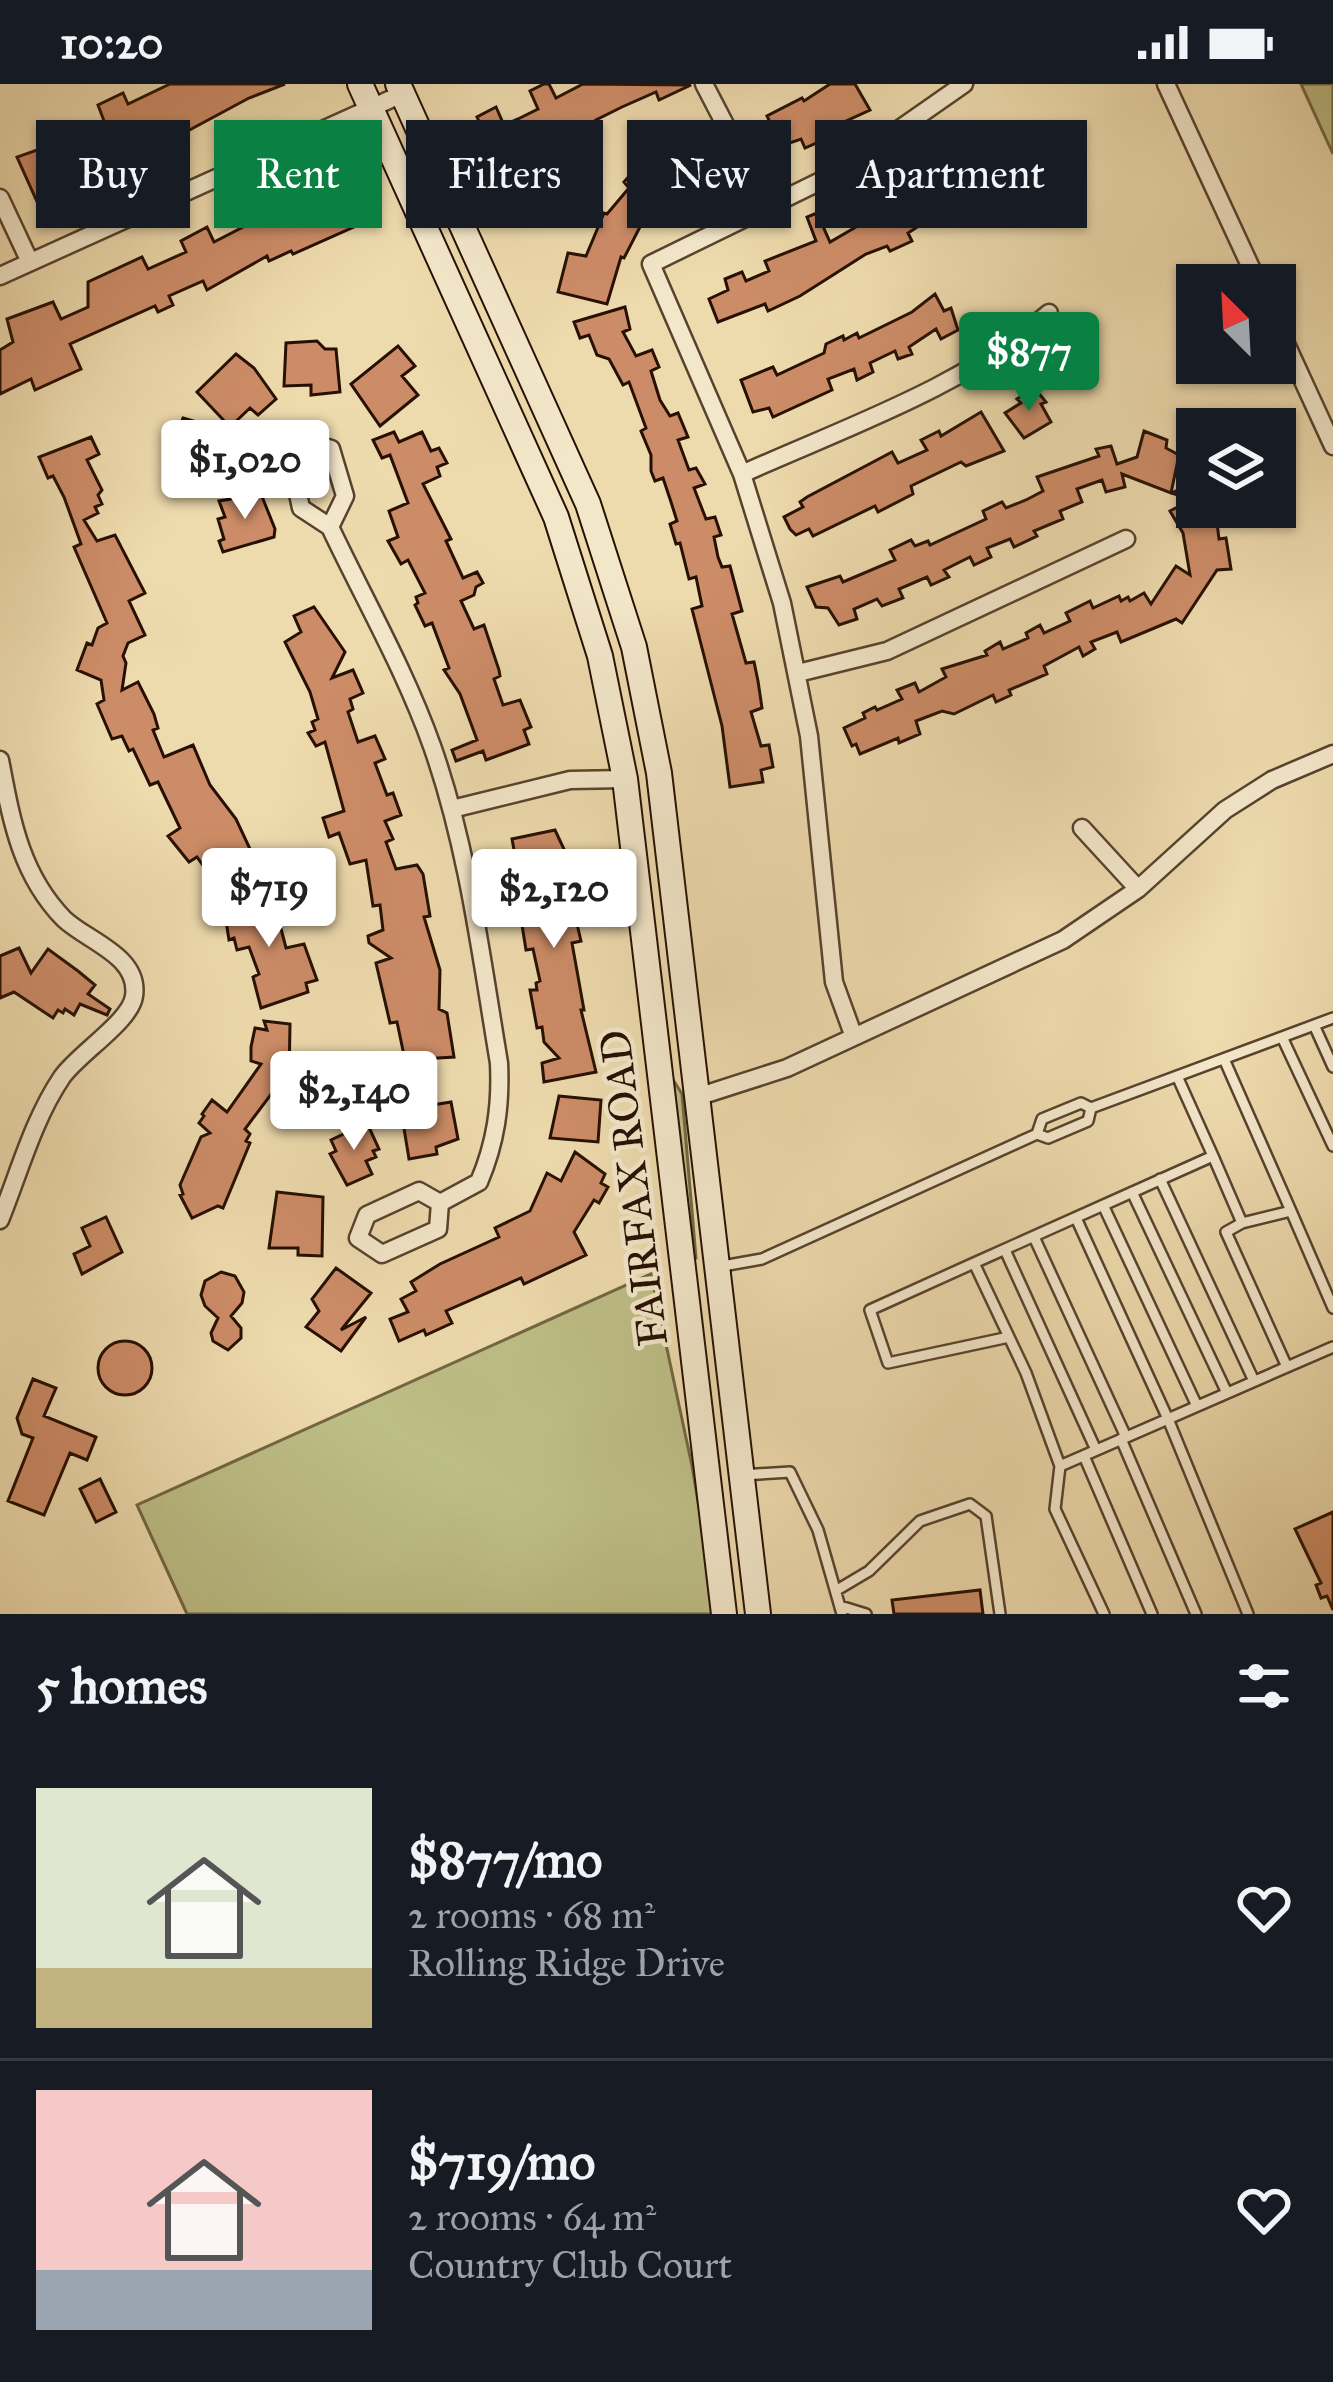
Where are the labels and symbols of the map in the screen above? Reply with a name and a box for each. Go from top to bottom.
north arrow [1176,264,1296,384]
pin: $877 [958,312,1100,414]
pin: $1,020 [147,420,343,522]
pin: $719 [198,848,340,950]
pin: $2,120 [456,849,652,951]
street label: FAIRFAX ROAD [589,1027,679,1349]
pin: $2,140 [256,1051,452,1153]

